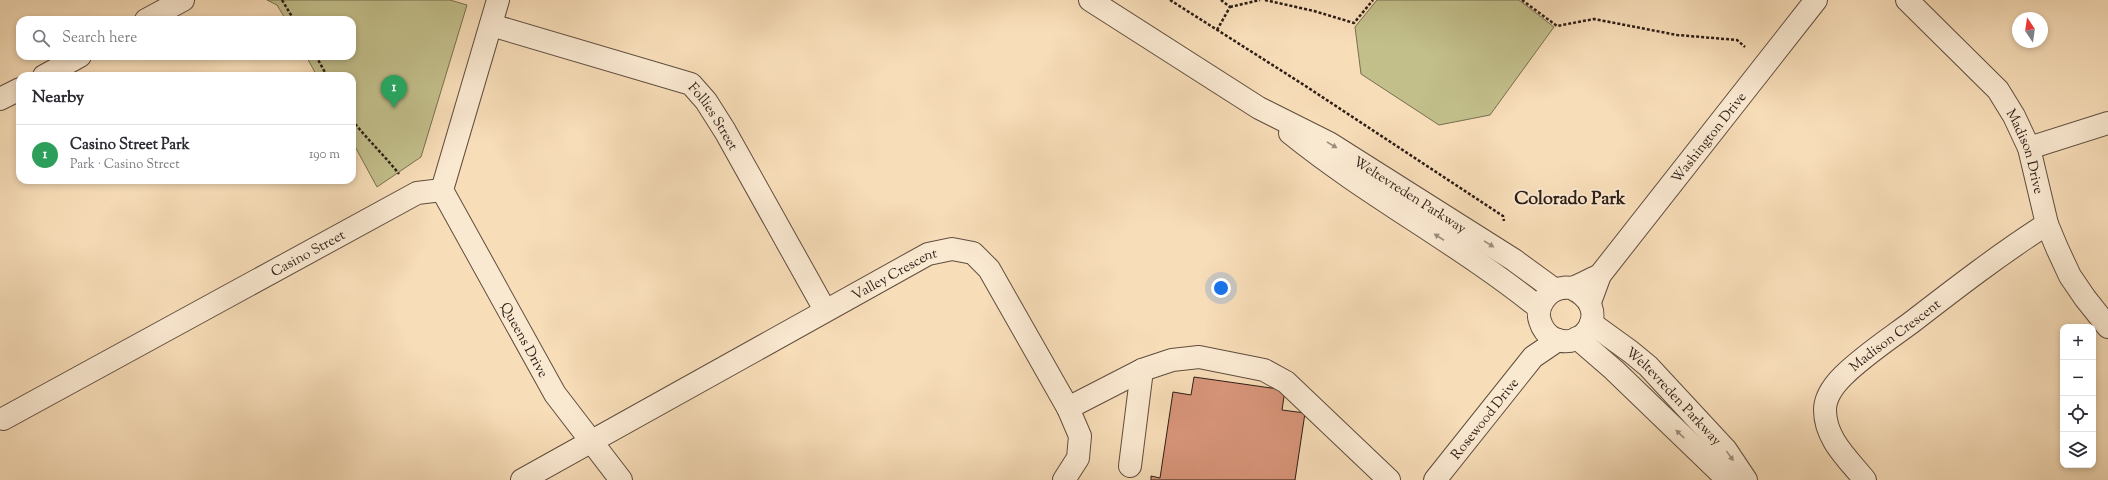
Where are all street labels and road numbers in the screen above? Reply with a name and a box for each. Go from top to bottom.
street label: Follies Street [682,79,742,155]
street label: Washington Drive [1668,88,1752,188]
street label: Madison Drive [2000,106,2048,196]
street label: Weltevreden Parkway [1349,153,1470,239]
street label: Casino Street [268,226,350,283]
street label: Valley Crescent [849,244,939,306]
street label: Madison Crescent [1846,295,1946,377]
street label: Queens Drive [494,299,552,382]
street label: Weltevreden Parkway [1621,343,1725,451]
street label: Rosewood Drive [1447,374,1525,464]

